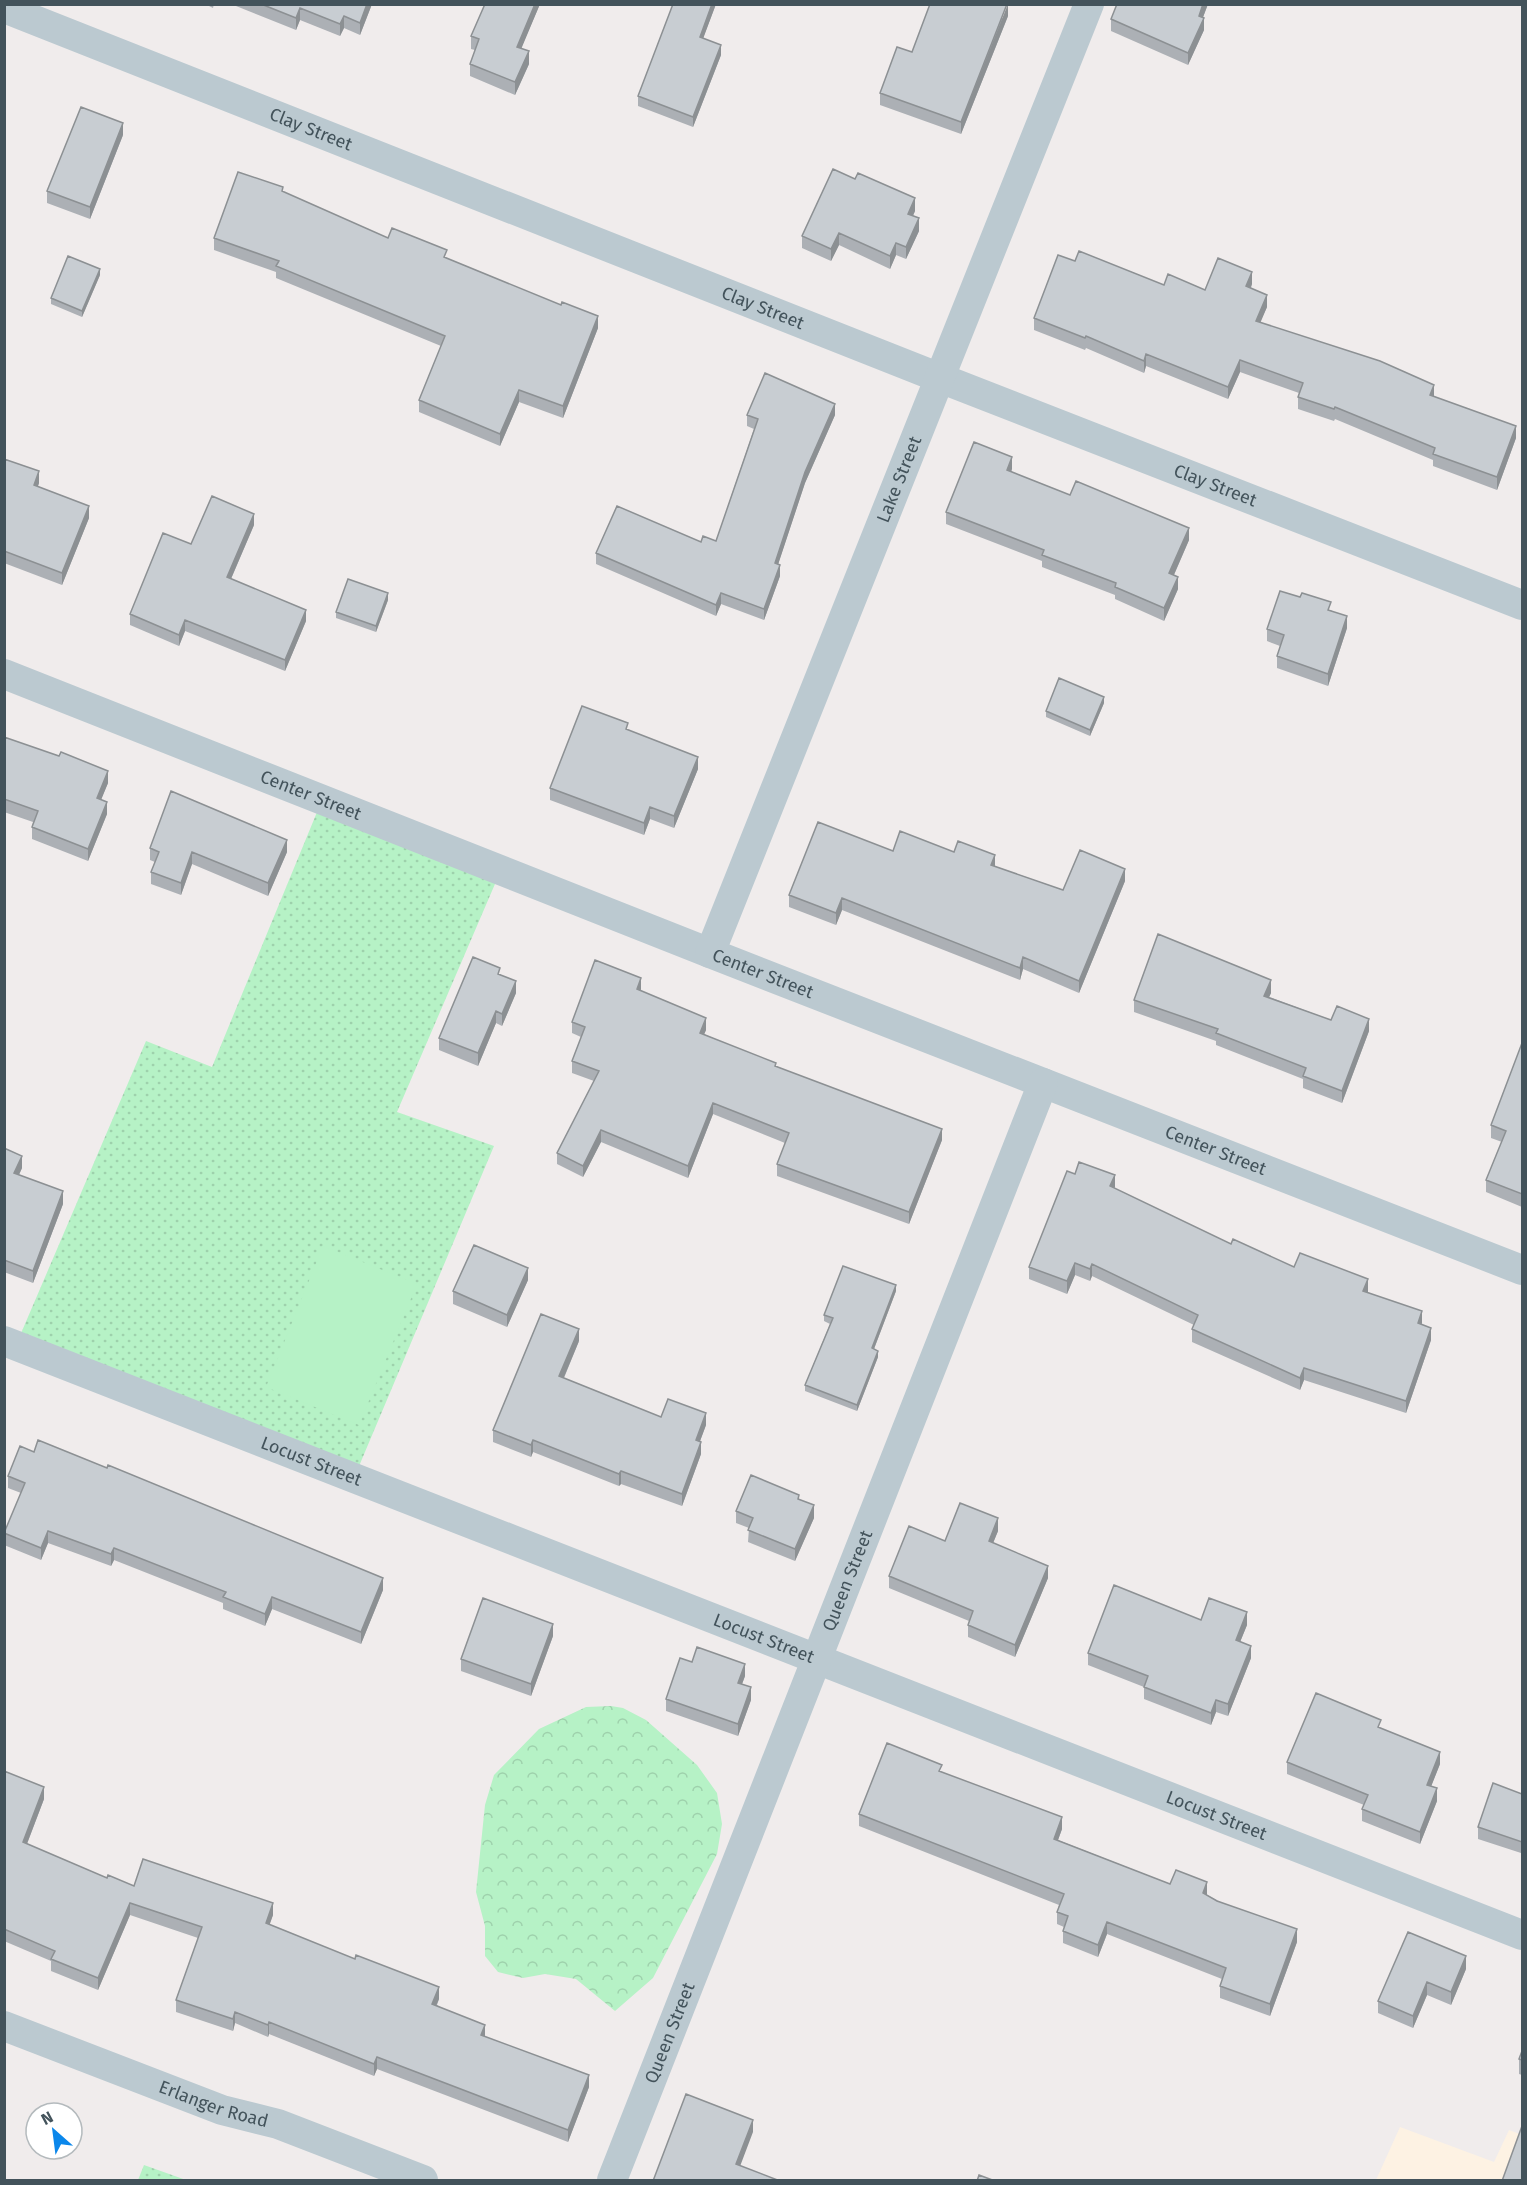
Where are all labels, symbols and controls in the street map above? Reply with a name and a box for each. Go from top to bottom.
street label: Clay Street [266,103,356,156]
street label: Clay Street [718,282,808,334]
street label: Lake Street [872,433,926,526]
street label: Clay Street [1171,459,1260,512]
street label: Center Street [257,765,365,825]
street label: Center Street [709,944,817,1004]
street label: Center Street [1162,1121,1270,1180]
street label: Locust Street [258,1432,365,1491]
street label: Queen Street [818,1526,877,1634]
street label: Locust Street [710,1609,818,1668]
street label: Locust Street [1163,1786,1271,1845]
street label: Queen Street [640,1979,700,2087]
street label: Erlanger Road [156,2076,271,2132]
north arrow [24,2101,84,2161]
text: N [38,2107,56,2129]

